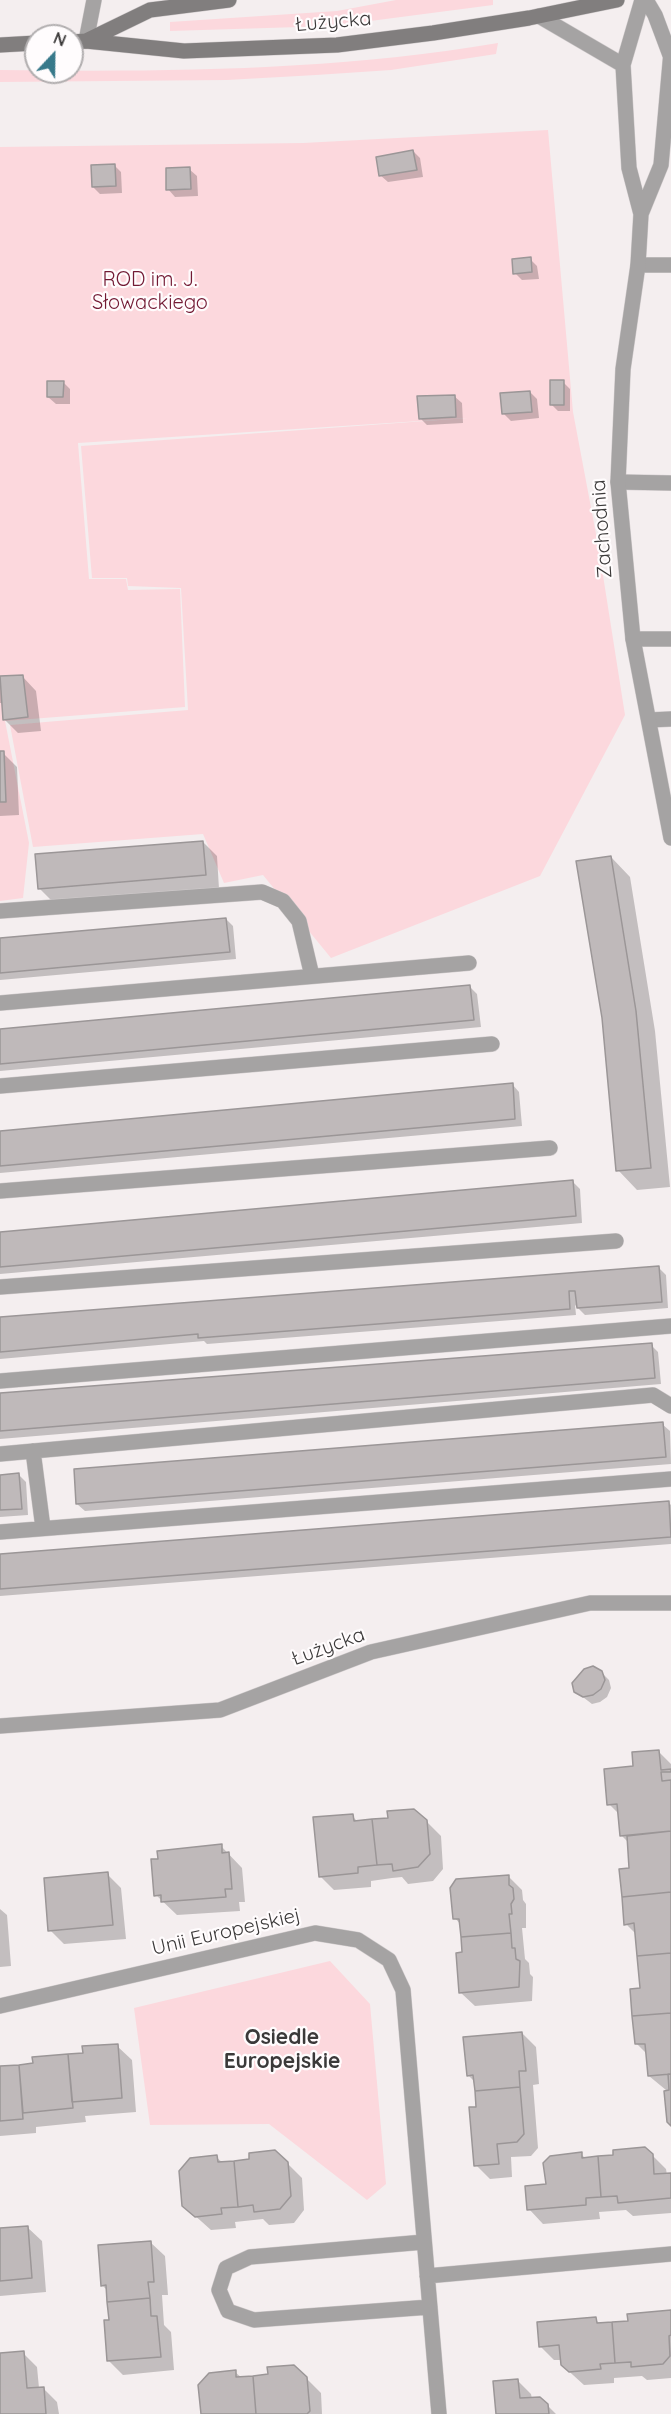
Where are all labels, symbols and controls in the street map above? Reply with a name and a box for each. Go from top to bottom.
street label: Łużycka [294,7,372,37]
north arrow [24,24,84,84]
text: N [51,28,69,51]
park label: ROD im. J. Słowackiego [92,268,208,315]
street label: Zachodnia [587,479,617,579]
street label: Łużycka [288,1623,368,1671]
street label: Unii Europejskiej [149,1903,303,1961]
district label: Osiedle Europejskie [224,2025,340,2075]

